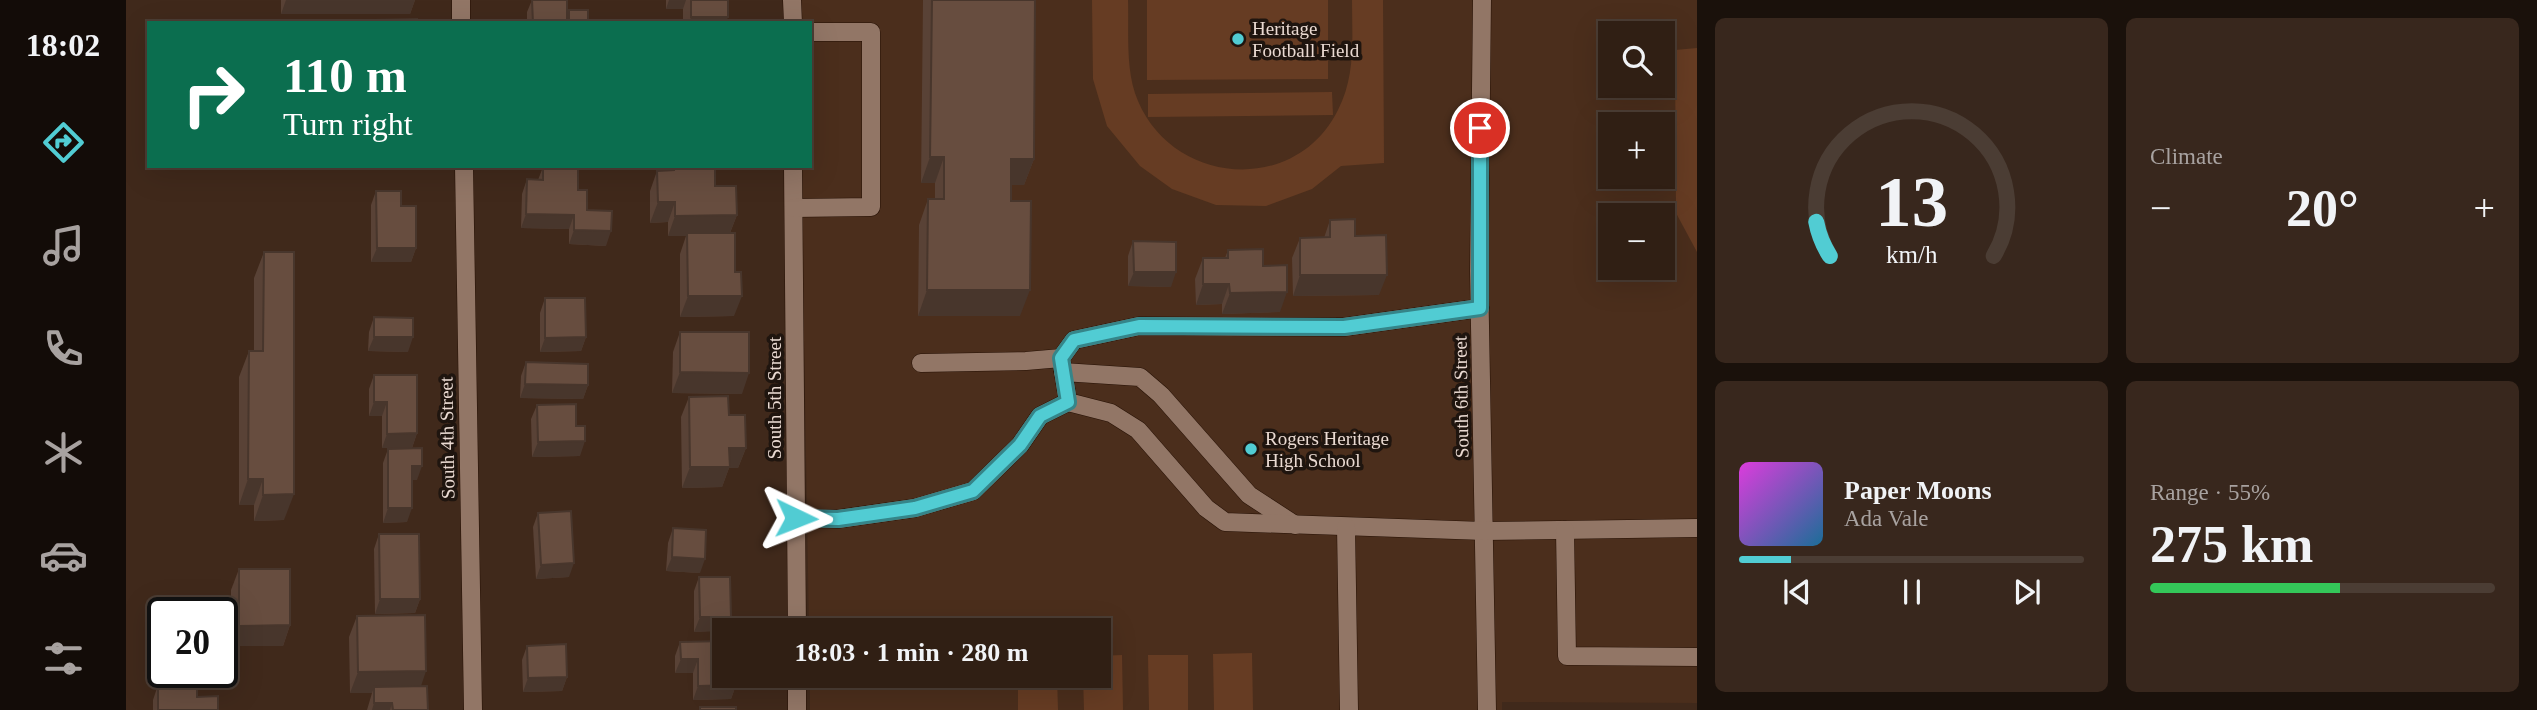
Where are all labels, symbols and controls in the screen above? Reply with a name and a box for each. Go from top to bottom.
place label: Heritage Football Field [1252,18,1360,61]
map controls [1598,21,1675,280]
button: search [1598,21,1675,98]
text: 18:02 [26,27,100,63]
marker: Heritage Football Field [1230,31,1246,47]
text: 110 m [283,48,407,103]
icon: right [168,49,259,140]
pin [1450,98,1510,158]
text: Turn right [283,106,413,142]
icon: arrive [1461,109,1499,147]
button: + [1598,112,1675,189]
icon: directions [39,118,88,167]
text: Climate [2150,144,2223,169]
text: 13 [1875,162,1948,243]
text: 20° [2286,180,2359,237]
text: − [2150,187,2171,229]
text: + [2474,187,2495,229]
button: − [1598,203,1675,280]
icon: music [39,221,88,270]
text: km/h [1886,241,1938,268]
icon: phone [39,324,88,373]
street label: South 6th Street [1449,335,1473,458]
street label: South 5th Street [764,336,785,459]
street label: South 4th Street [435,376,459,499]
icon: climate [39,428,88,477]
place label: Rogers Heritage High School [1265,428,1389,471]
marker: Rogers Heritage High School [1243,441,1259,457]
text: Paper Moons [1844,476,1992,505]
text: Range · 55% [2150,480,2270,505]
position arrow [759,481,833,555]
text: Ada Vale [1844,506,1929,531]
text: 275 km [2150,516,2313,573]
icon: car [39,531,88,580]
icon: previous [1778,573,1816,611]
icon: pause [1893,573,1931,611]
icon: next [2008,573,2046,611]
speed limit sign: 20 [147,597,238,688]
icon: filters [39,634,88,683]
text: 18:03 · 1 min · 280 m [795,638,1029,667]

